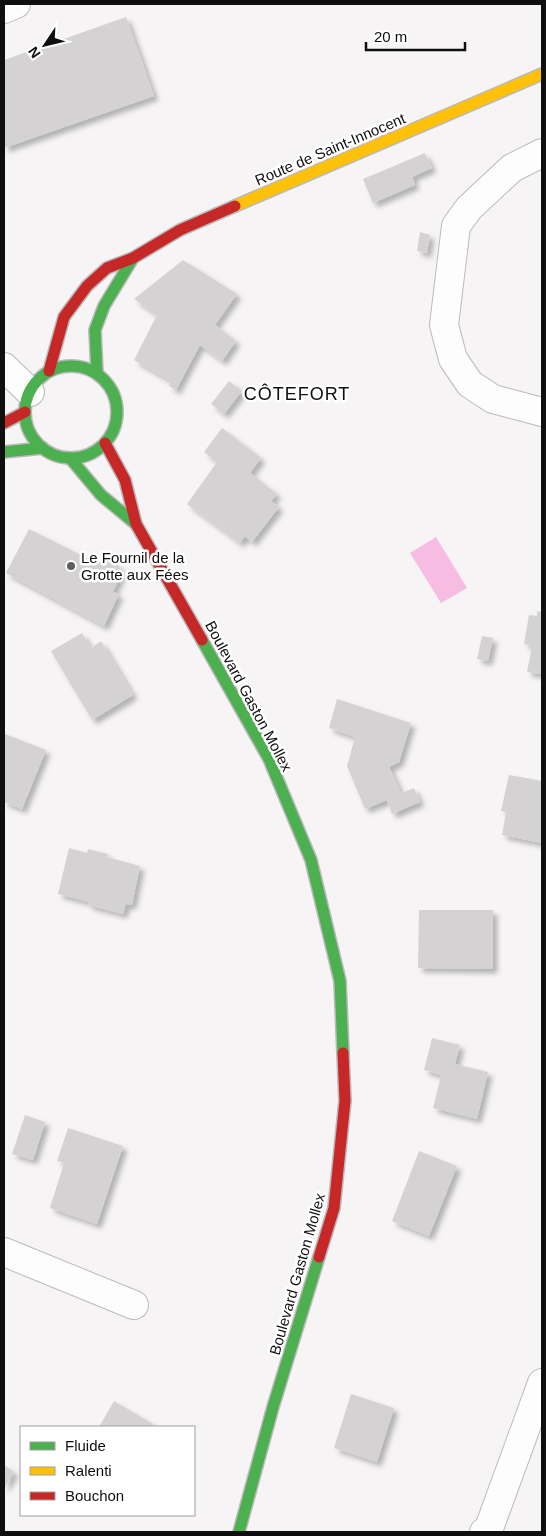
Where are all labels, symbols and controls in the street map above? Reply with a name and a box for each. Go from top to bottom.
north arrow [20,20,70,70]
scale bar [366,20,465,52]
text: 20 m [374,28,407,45]
text: N [25,44,44,61]
street label: Route de Saint-Innocent [252,109,409,188]
district label: CÔTEFORT [244,383,350,404]
place label: Le Fournil de la Grotte aux Fées [81,549,189,583]
marker: Le Fournil de la Grotte aux Fées [65,560,77,572]
street label: Boulevard Gaston Mollex [202,618,296,774]
street label: Boulevard Gaston Mollex [266,1191,328,1357]
legend [20,1426,195,1516]
text: Fluide [65,1437,106,1454]
text: Ralenti [65,1462,112,1479]
text: Bouchon [65,1487,124,1504]

